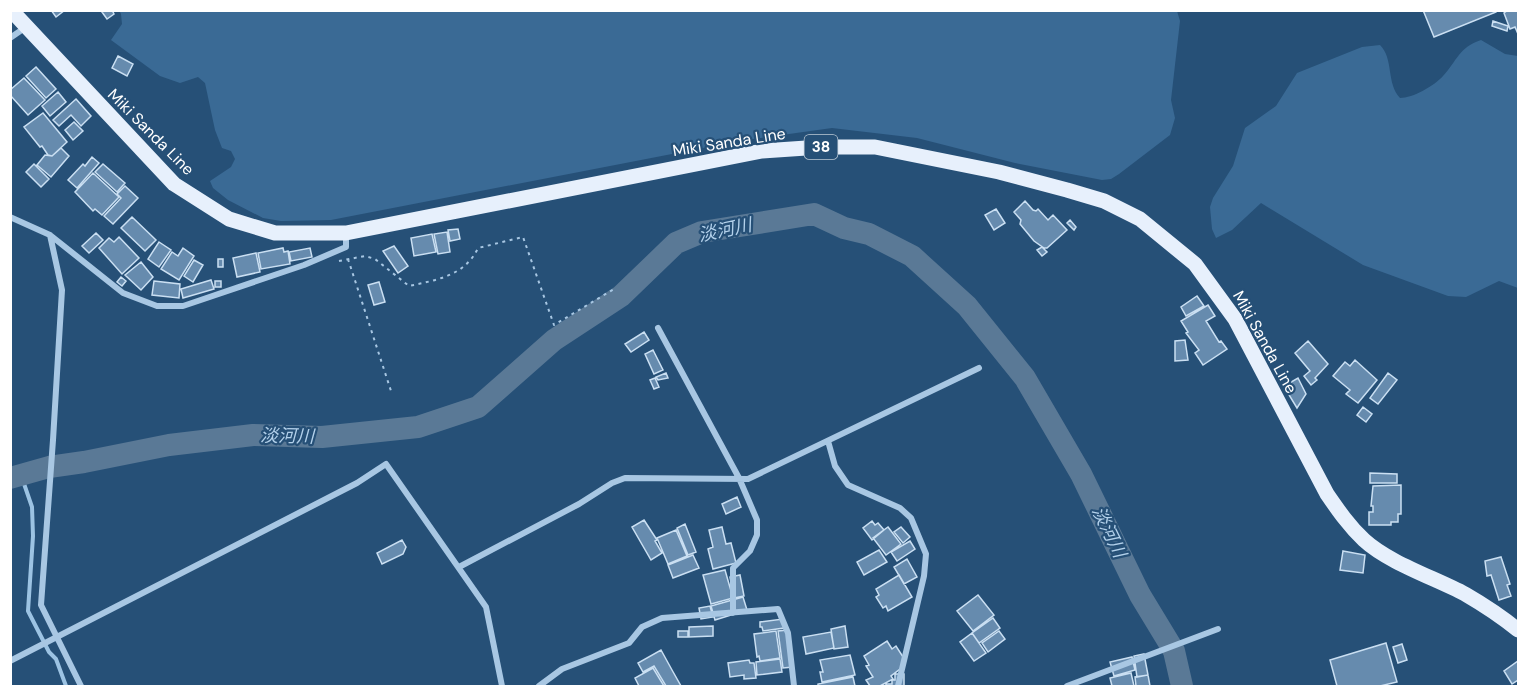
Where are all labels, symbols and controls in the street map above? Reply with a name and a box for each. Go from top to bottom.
street label: Miki Sanda Line [103,84,199,180]
street label: Miki Sanda Line [671,123,787,161]
road number: 38 [804,135,838,159]
water label: 淡河川 [696,212,756,247]
street label: Miki Sanda Line [1228,287,1302,397]
water label: 淡河川 [260,424,316,449]
water label: 淡河川 [1086,502,1132,563]

